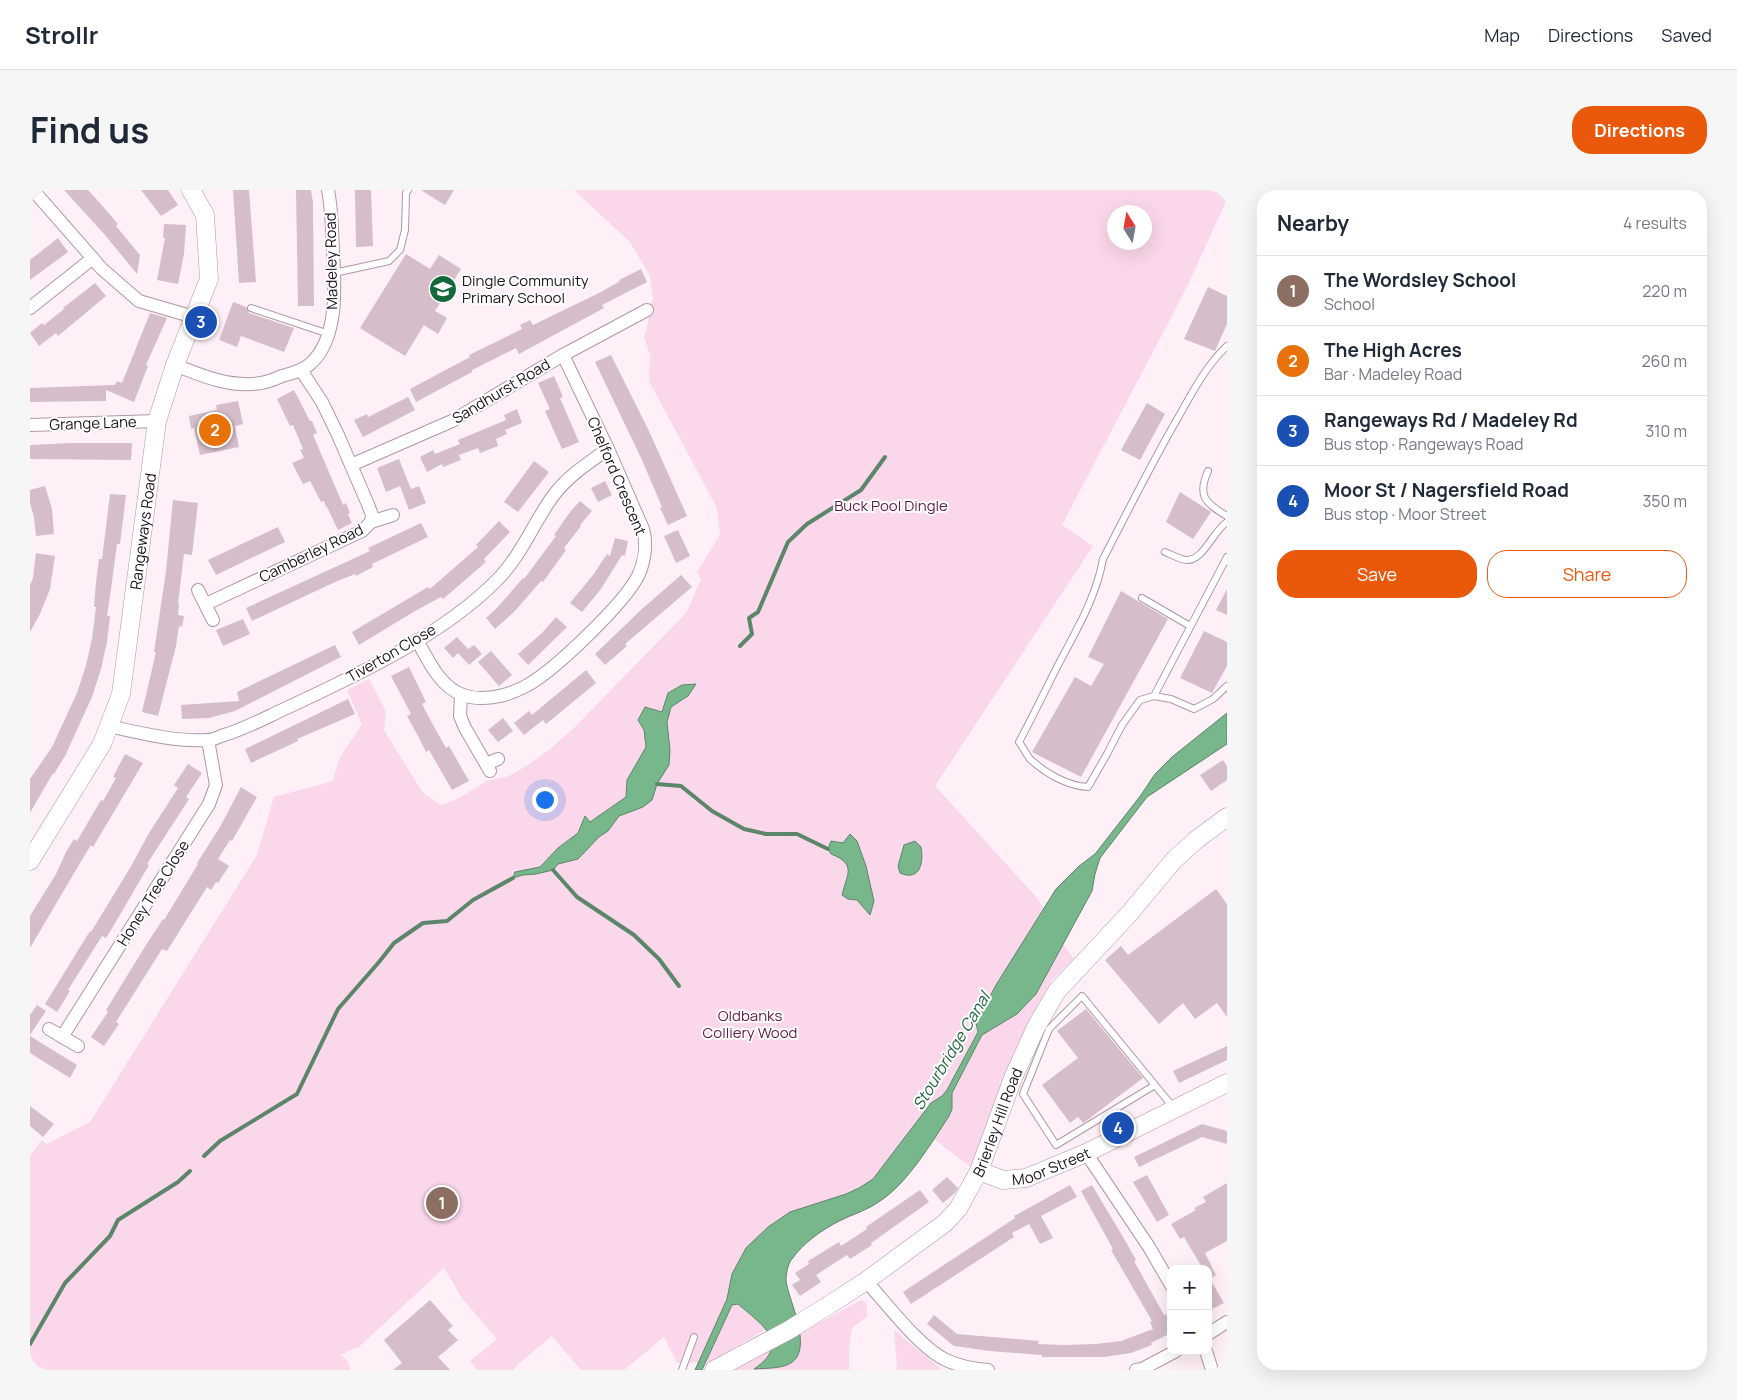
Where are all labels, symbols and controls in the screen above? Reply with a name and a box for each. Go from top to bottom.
text: Strollr [25,18,98,51]
text: Map [1484,23,1520,47]
text: Directions [1548,23,1633,47]
text: Saved [1661,23,1712,47]
text: Find us [30,106,149,154]
button: Directions [1572,106,1707,154]
north arrow [1107,205,1152,250]
text: Nearby [1277,209,1349,237]
street label: Madeley Road [320,212,342,310]
text: 4 results [1623,212,1687,234]
text: The Wordsley School [1324,267,1516,293]
place label: Dingle Community Primary School [462,270,589,308]
school or university icon: Dingle Community Primary School [428,274,458,304]
text: 1 [1289,280,1297,302]
text: 220 m [1642,280,1687,302]
text: School [1324,293,1375,315]
pin: 3 [185,303,217,341]
text: The High Acres [1324,337,1462,363]
text: 2 [1288,350,1298,372]
text: 260 m [1641,350,1687,372]
street label: Sandhurst Road [448,353,554,429]
text: Bar · Madeley Road [1324,363,1462,385]
text: Rangeways Rd / Madeley Rd [1324,407,1578,433]
street label: Grange Lane [49,411,137,435]
pin: 2 [199,411,231,449]
street label: Chelford Crescent [582,413,652,539]
text: 3 [1288,420,1298,442]
text: 310 m [1645,420,1687,442]
text: Bus stop · Rangeways Road [1324,433,1524,455]
street label: Rangeways Road [124,472,161,591]
text: Moor St / Nagersfield Road [1324,477,1569,503]
text: 4 [1288,490,1298,512]
text: 350 m [1642,490,1687,512]
park label: Buck Pool Dingle [834,495,948,516]
text: Bus stop · Moor Street [1324,503,1487,525]
street label: Camberley Road [255,519,367,587]
button: Save [1277,550,1477,598]
button: Share [1487,550,1687,598]
street label: Tiverton Close [342,619,440,687]
your location [532,787,558,813]
street label: Honey Tree Close [112,836,194,950]
water label: Stourbridge Canal [907,986,996,1114]
park label: Oldbanks Colliery Wood [703,1005,797,1043]
street label: Brierley Hill Road [967,1064,1027,1181]
pin: 4 [1102,1109,1134,1147]
street label: Moor Street [1011,1142,1094,1190]
pin: 1 [426,1184,458,1222]
map controls [1167,1265,1212,1355]
button: + [1167,1265,1212,1310]
button: − [1167,1310,1212,1355]

